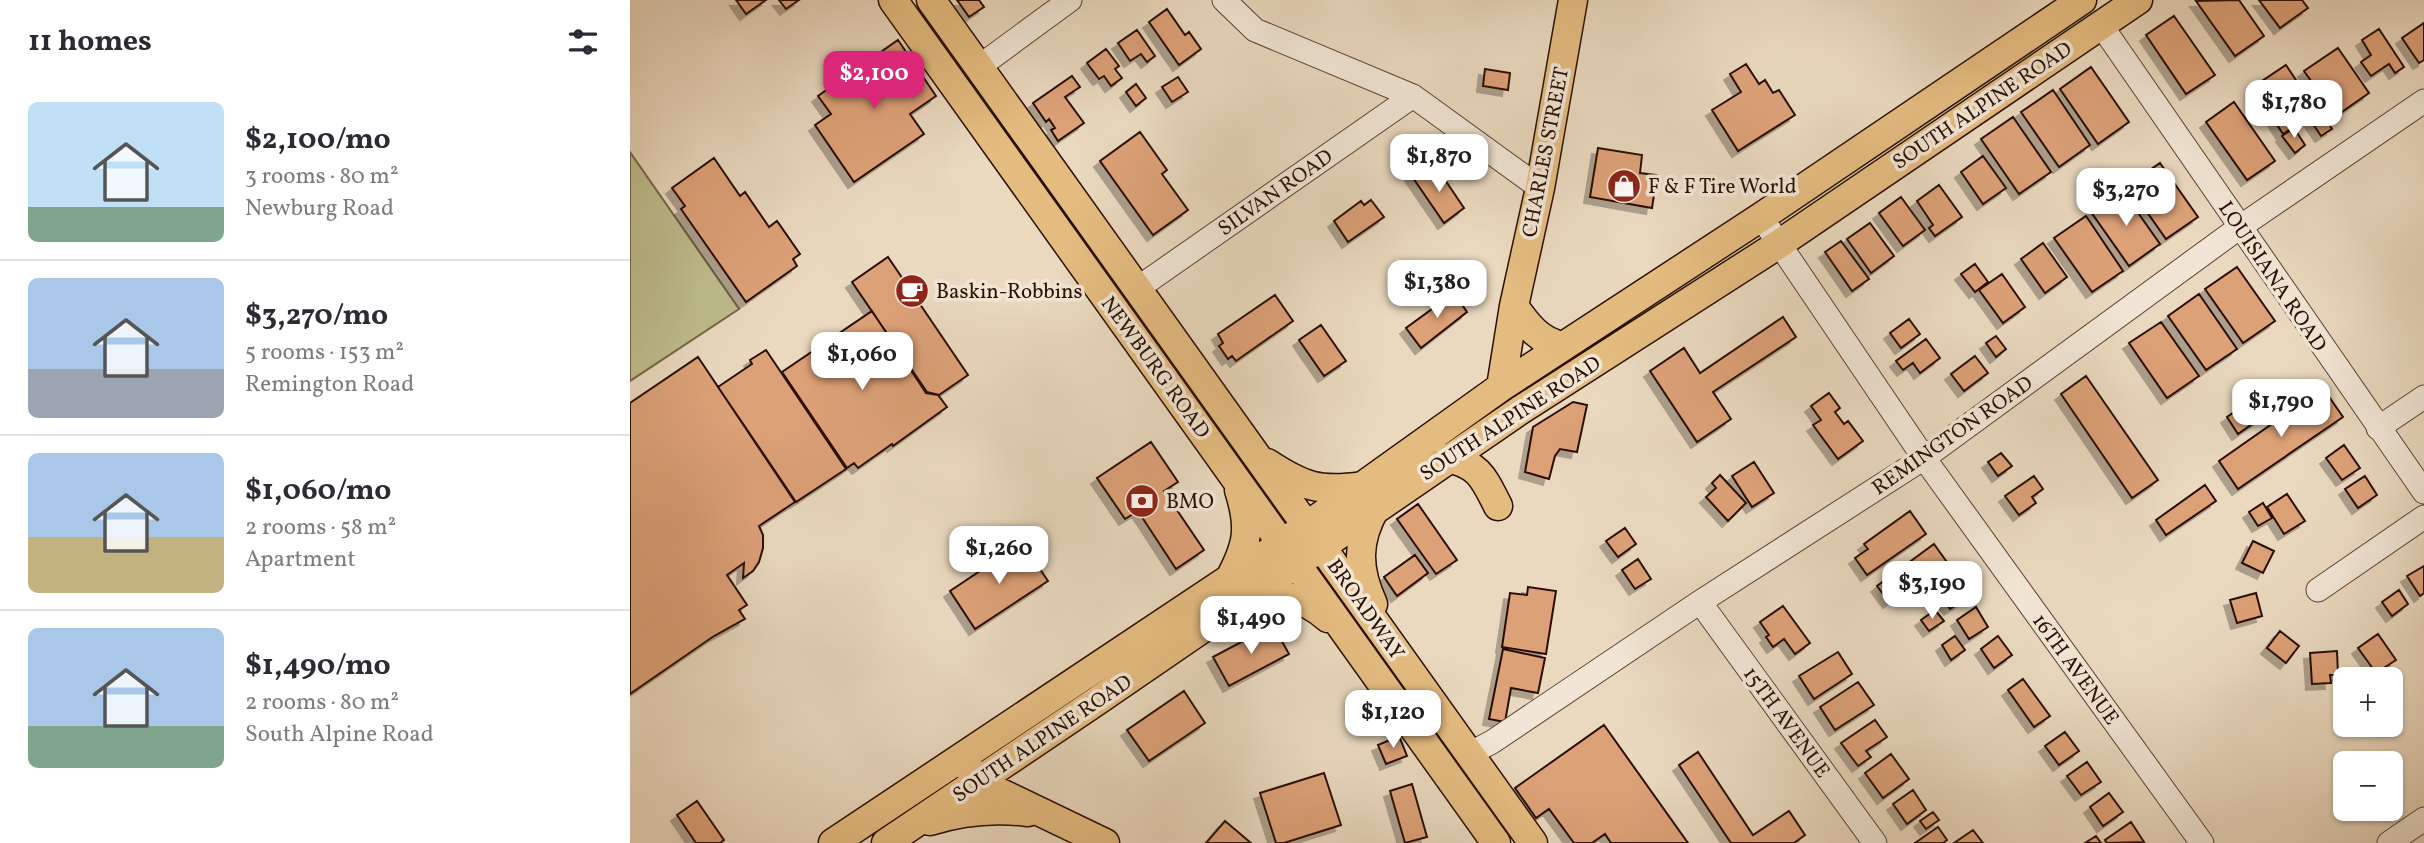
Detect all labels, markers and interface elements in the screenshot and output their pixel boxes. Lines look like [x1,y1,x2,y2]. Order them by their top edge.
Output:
text: 11 homes [28,21,152,63]
icon: filters [564,23,602,61]
street label: SOUTH ALPINE ROAD [1887,35,2078,177]
pin: $2,100 [817,52,931,111]
text: $2,100 [839,58,909,90]
street label: CHARLES STREET [1516,65,1577,240]
pin: $1,780 [2237,80,2351,140]
text: $1,780 [2261,87,2327,119]
text: $2,100/mo [245,119,391,161]
icon: home [84,130,168,214]
pin: $1,870 [1382,134,1496,194]
text: $1,870 [1406,141,1472,173]
street label: SILVAN ROAD [1212,143,1339,244]
text: 3 rooms · 80 m² [245,161,398,193]
shop icon: F & F Tire World [1605,167,1643,205]
pin: $3,270 [2069,168,2183,228]
place label: F & F Tire World [1648,173,1796,202]
text: $3,270 [2092,175,2160,207]
text: Newburg Road [245,193,394,225]
street label: LOUISIANA ROAD [2211,196,2333,358]
pin: $1,380 [1380,260,1494,320]
text: $1,380 [1404,267,1470,299]
cafe icon: Baskin-Robbins [893,272,931,310]
place label: Baskin-Robbins [936,278,1083,307]
street label: NEWBURG ROAD [1093,291,1216,445]
text: $3,270/mo [245,295,388,337]
icon: home [84,306,168,390]
pin: $1,060 [805,332,919,392]
text: 5 rooms · 153 m² [245,337,404,369]
text: $1,060 [827,339,897,371]
street label: SOUTH ALPINE ROAD [1414,350,1607,489]
text: Remington Road [245,369,414,401]
street label: REMINGTON ROAD [1866,370,2039,503]
pin: $1,790 [2224,380,2338,439]
text: $1,790 [2248,386,2314,418]
text: $1,060/mo [245,470,392,512]
icon: home [84,481,168,565]
bank icon: BMO [1123,482,1161,520]
place label: BMO [1166,488,1214,517]
text: 2 rooms · 58 m² [245,512,396,544]
pin: $1,260 [942,526,1056,586]
text: $1,260 [965,533,1033,565]
text: Apartment [245,544,356,576]
street label: BROADWAY [1319,553,1410,666]
pin: $3,190 [1875,562,1989,621]
text: $3,190 [1898,568,1966,600]
pin: $1,490 [1194,596,1308,656]
text: $1,490 [1216,603,1286,635]
street label: 16TH AVENUE [2024,608,2125,732]
text: $1,490/mo [245,645,391,687]
icon: home [84,656,168,740]
street label: 15TH AVENUE [1736,661,1836,784]
map controls [2333,667,2403,821]
button: + [2333,667,2403,737]
street label: SOUTH ALPINE ROAD [947,668,1138,810]
text: 2 rooms · 80 m² [245,687,399,719]
pin: $1,120 [1336,690,1450,750]
text: $1,120 [1361,697,1425,729]
text: South Alpine Road [245,719,434,751]
button: − [2333,751,2403,821]

